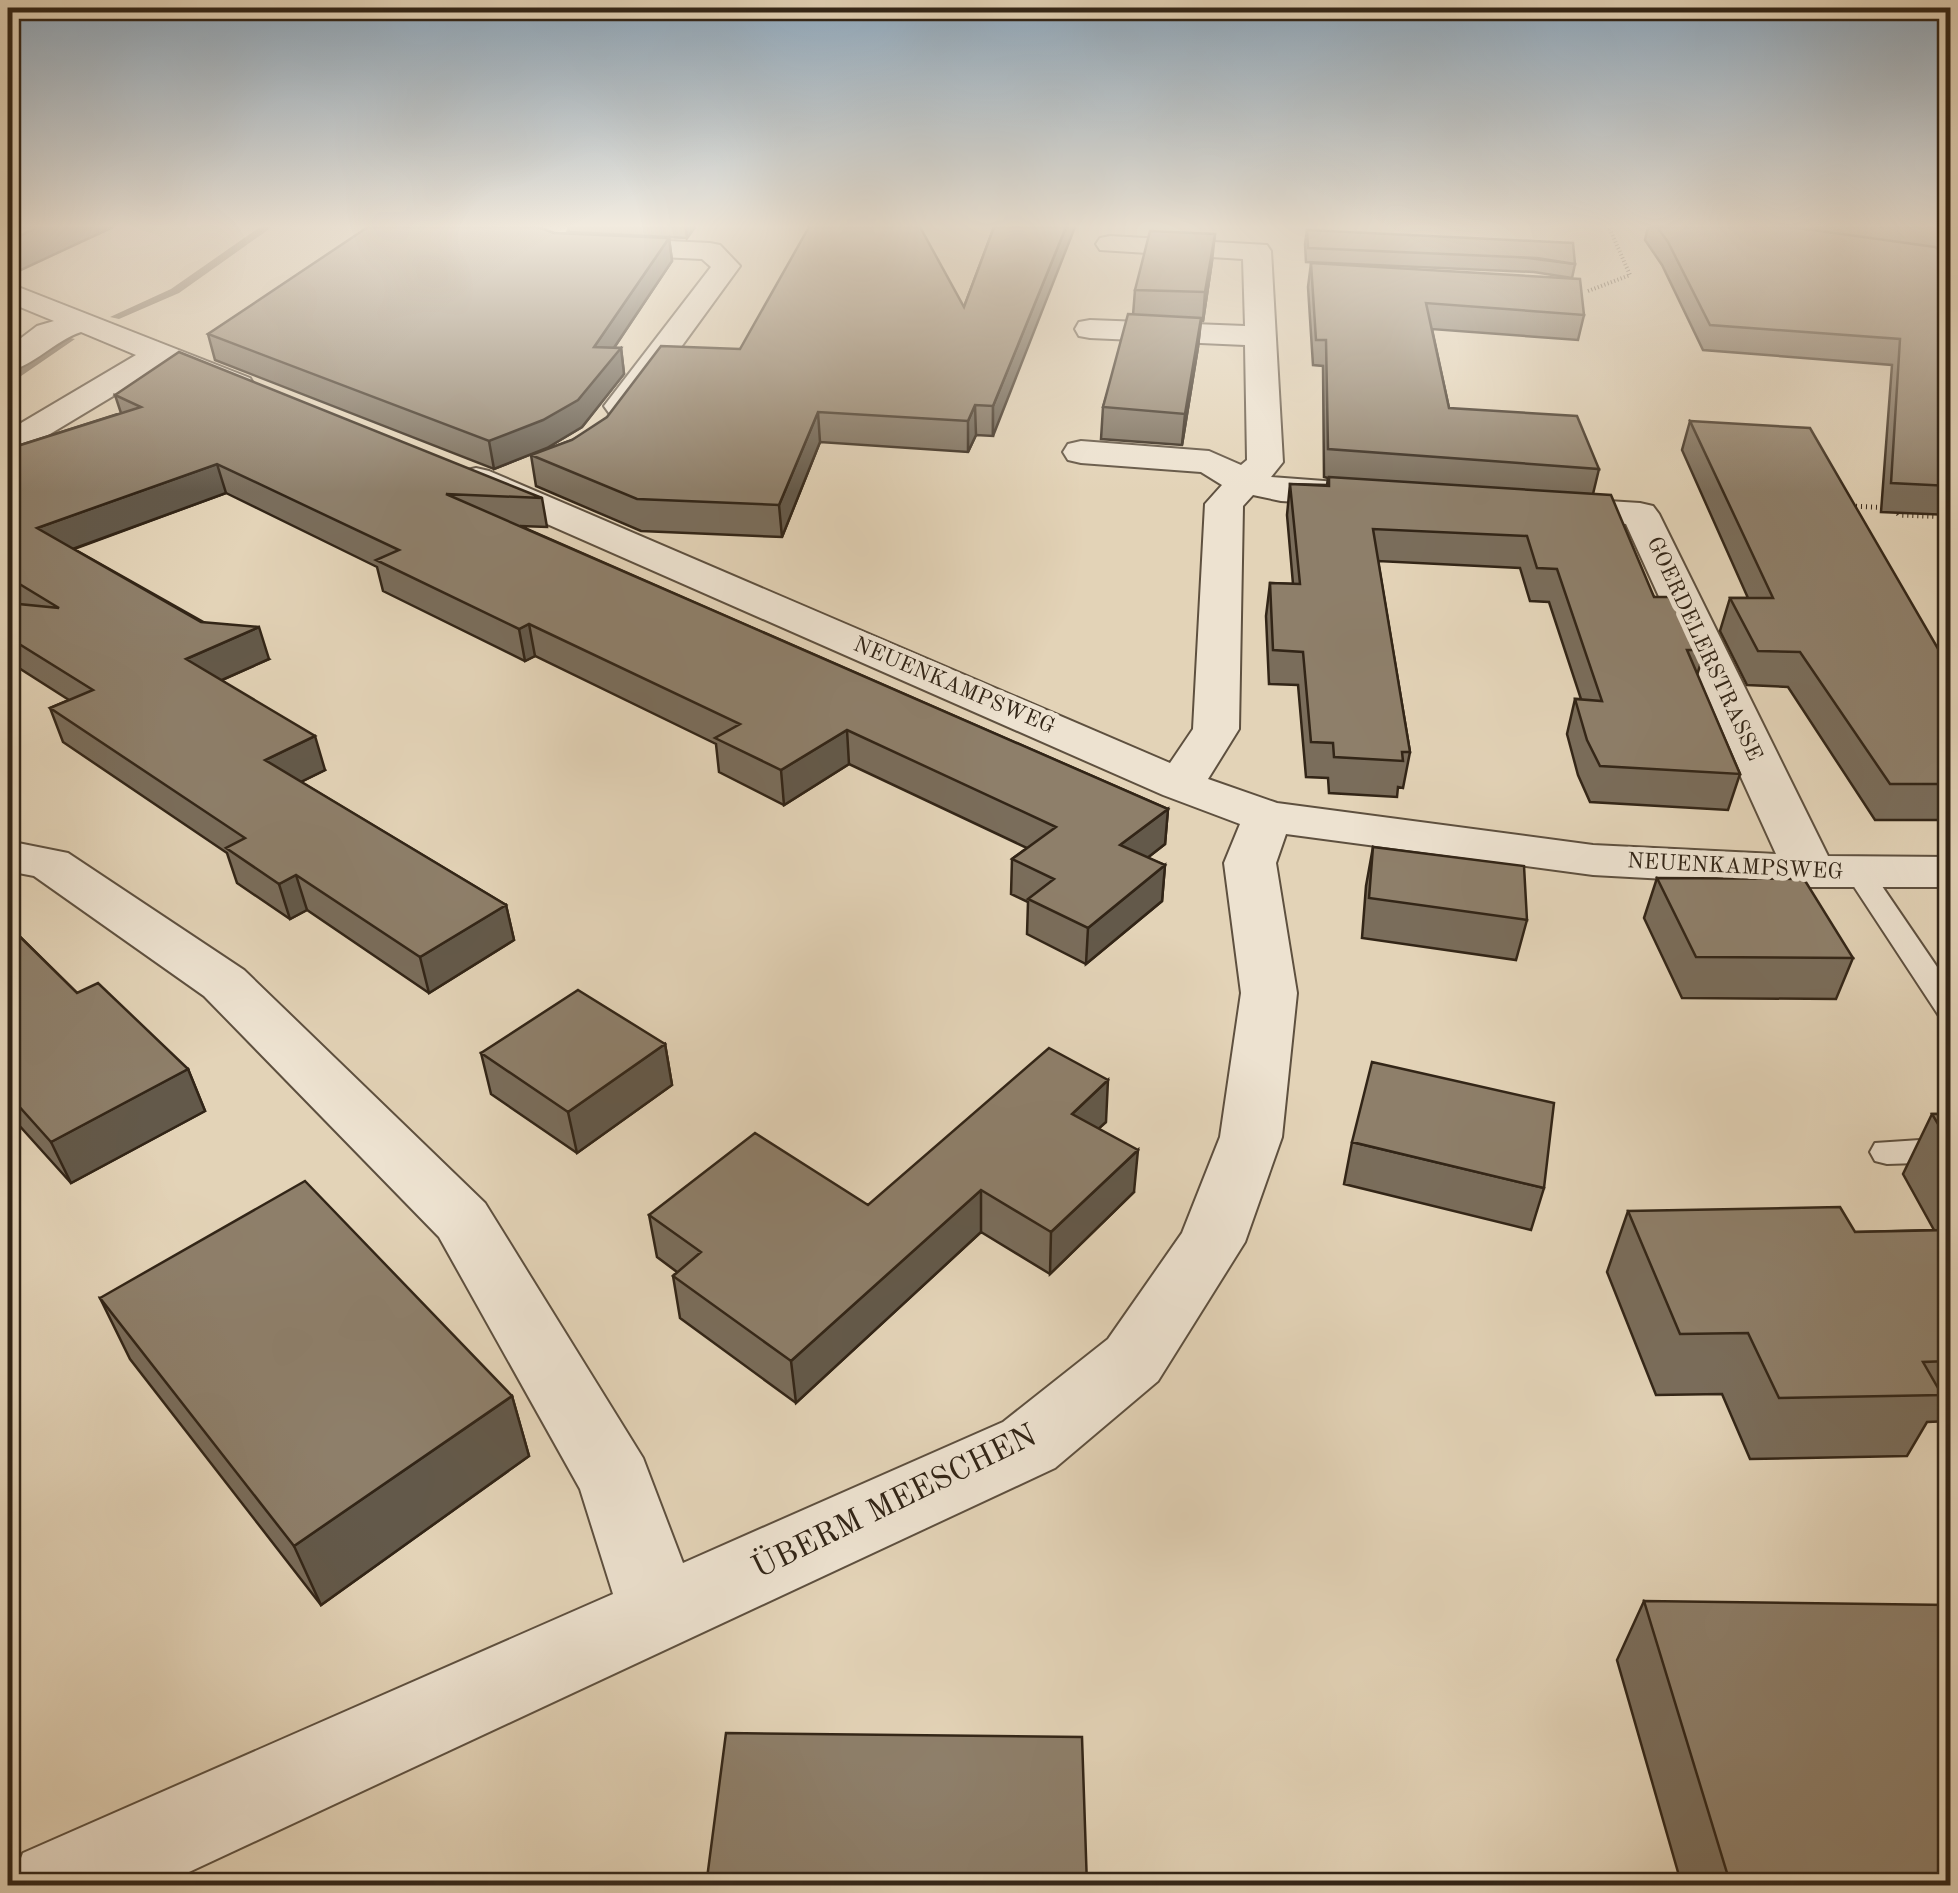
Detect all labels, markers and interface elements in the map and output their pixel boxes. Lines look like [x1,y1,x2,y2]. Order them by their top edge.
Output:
street label: GOERDELERSTRASSE [1642,534,1766,764]
street label: NEUENKAMPSWEG [850,634,1058,738]
street label: NEUENKAMPSWEG [1626,850,1844,884]
street label: ÜBERM MEESCHEN [746,1416,1042,1586]

